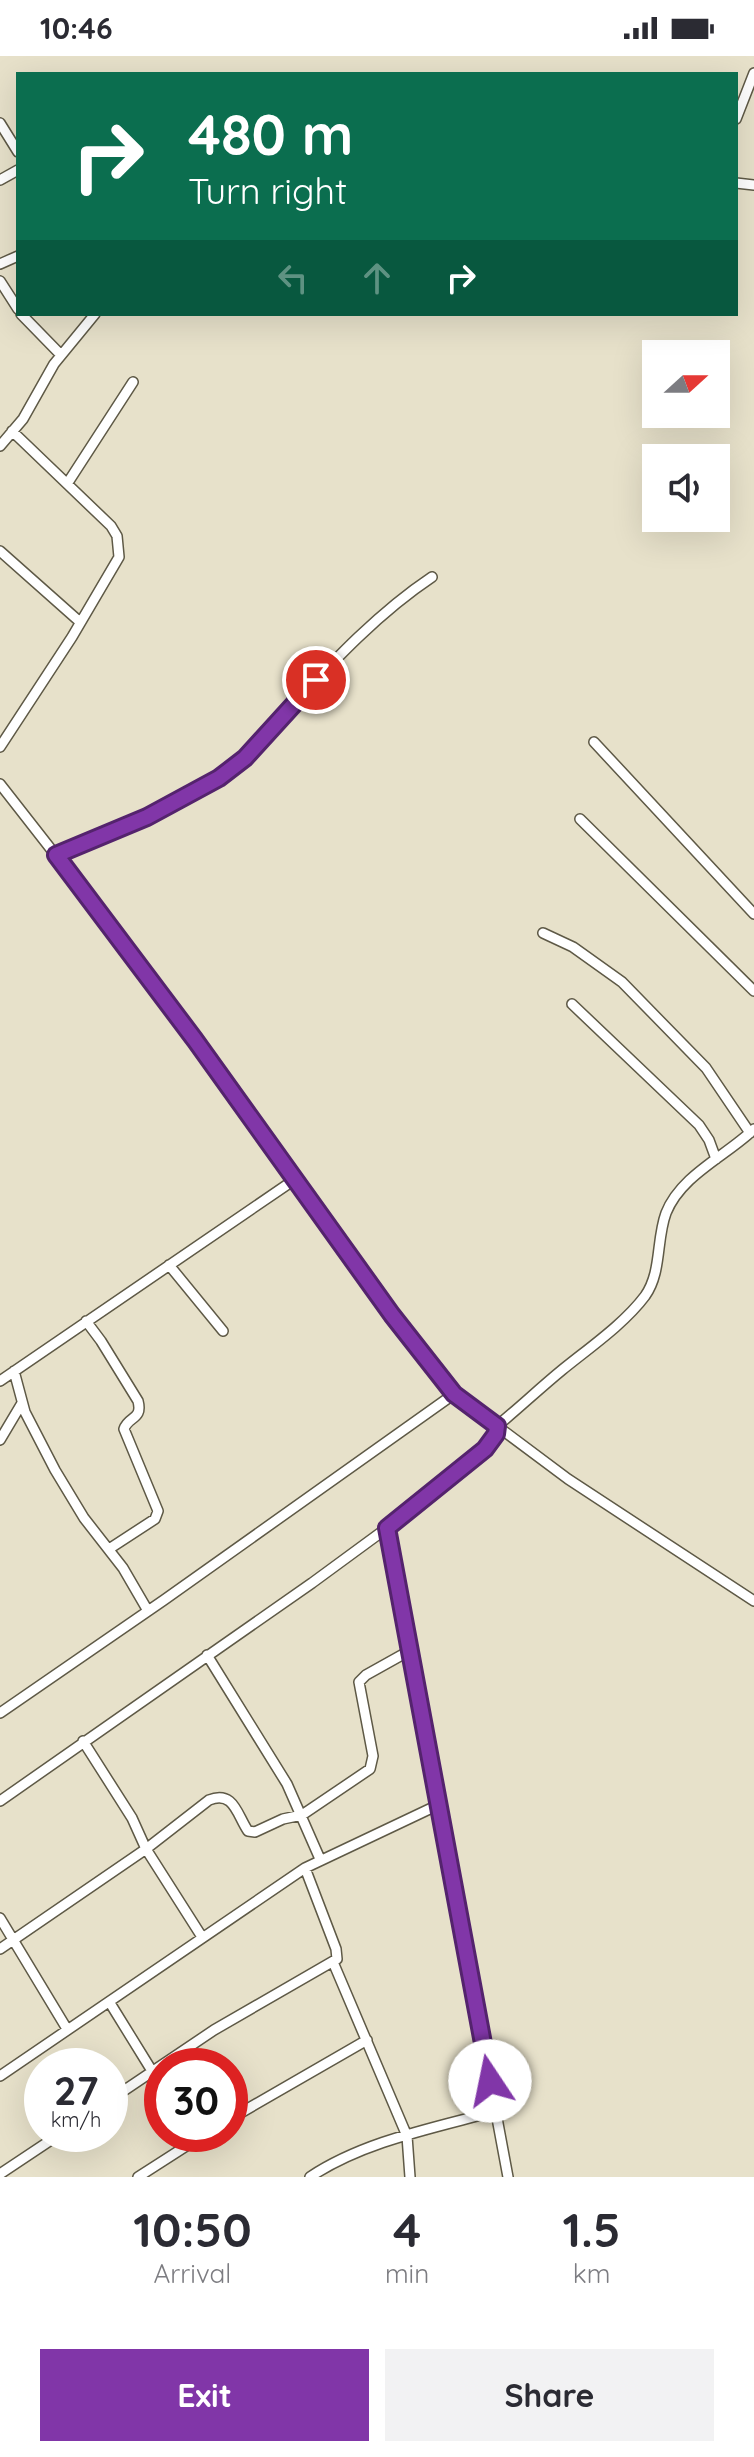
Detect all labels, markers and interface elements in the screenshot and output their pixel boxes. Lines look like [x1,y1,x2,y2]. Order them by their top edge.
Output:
text: 10:46 [40,9,113,47]
text: 480 m [188,99,353,169]
icon: right [56,104,160,208]
text: Turn right [188,168,347,213]
icon: left [271,256,315,300]
icon: ahead [355,256,399,300]
icon: right [439,256,483,300]
north arrow [642,340,730,428]
map controls [642,340,730,532]
button: sound [642,444,730,532]
pin [282,646,350,714]
icon: arrive [294,658,338,702]
position arrow [448,2039,532,2123]
speed limit sign: 30 [144,2048,248,2152]
text: 27 [54,2065,98,2115]
text: km/h [51,2107,101,2132]
text: 10:50 [133,2199,252,2259]
text: 4 [393,2199,421,2259]
text: 1.5 [562,2199,621,2259]
text: Arrival [154,2257,231,2290]
text: min [385,2257,429,2290]
text: km [573,2257,610,2290]
button: Exit [40,2349,369,2441]
button: Share [385,2349,714,2441]

